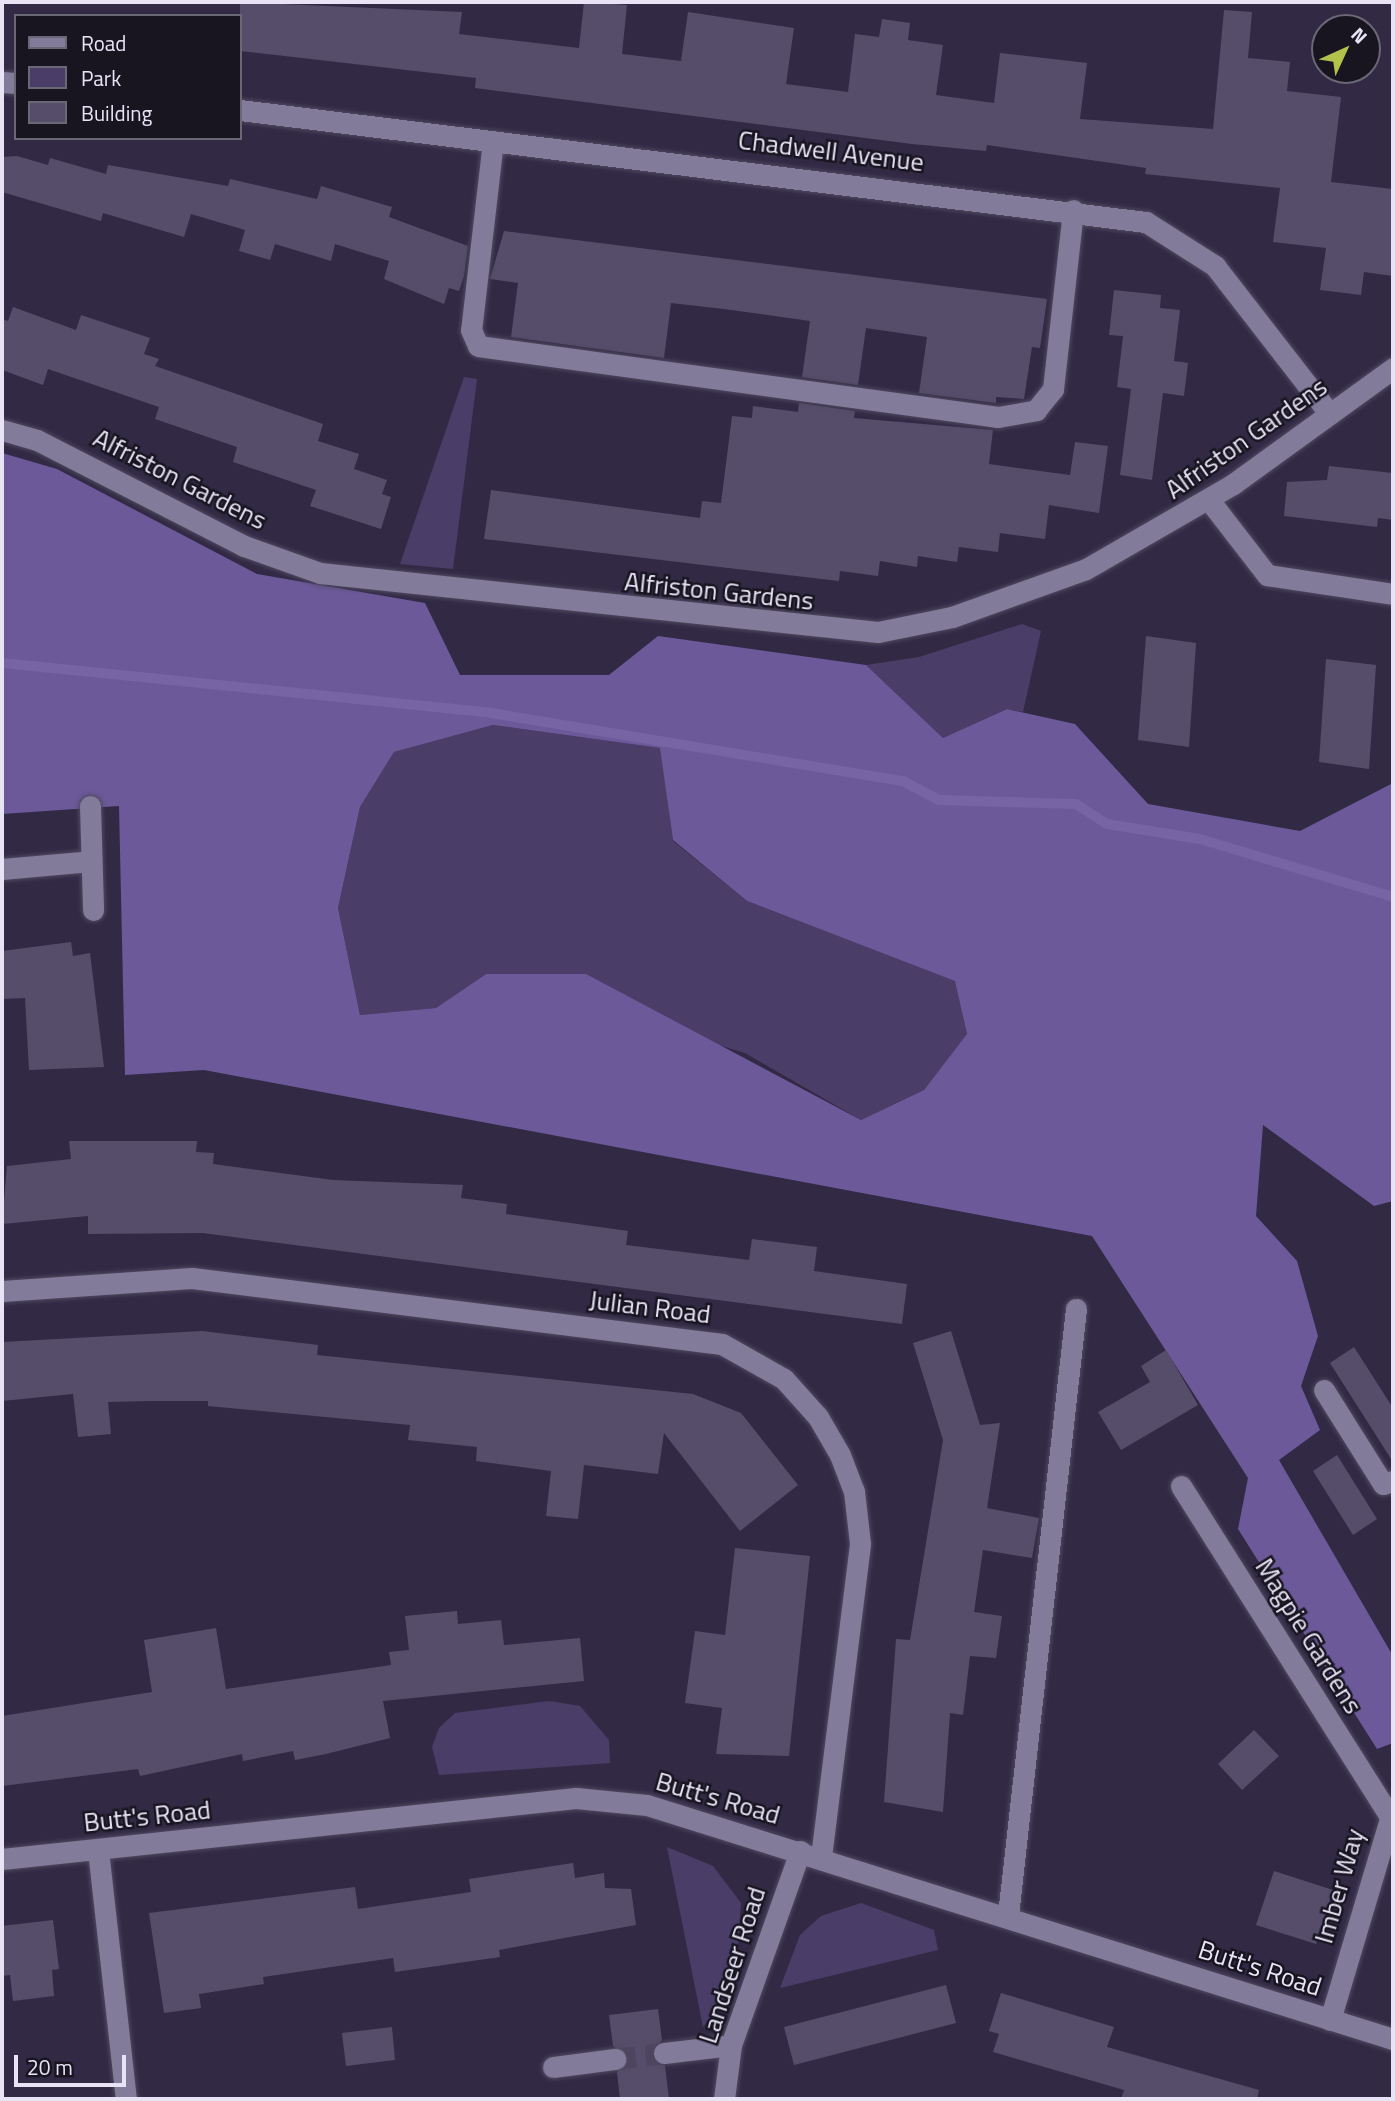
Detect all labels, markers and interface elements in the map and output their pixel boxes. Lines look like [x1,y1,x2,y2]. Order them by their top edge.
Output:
legend [14,14,242,140]
north arrow [1311,14,1381,84]
text: N [1345,20,1375,50]
text: Road [81,27,126,59]
text: Park [81,62,121,94]
text: Building [81,97,152,129]
street label: Chadwell Avenue [736,124,926,178]
street label: Alfriston Gardens [1159,371,1333,505]
street label: Alfriston Gardens [88,422,272,536]
street label: Alfriston Gardens [623,566,815,616]
street label: Julian Road [588,1284,712,1330]
street label: Magpie Gardens [1249,1553,1369,1719]
street label: Butt's Road [652,1765,784,1831]
street label: Butt's Road [82,1794,212,1838]
street label: Imber Way [1308,1825,1370,1947]
street label: Landseer Road [692,1883,772,2047]
street label: Butt's Road [1195,1933,1325,2003]
scale bar [18,2042,130,2086]
text: 20 m [27,2051,73,2083]

